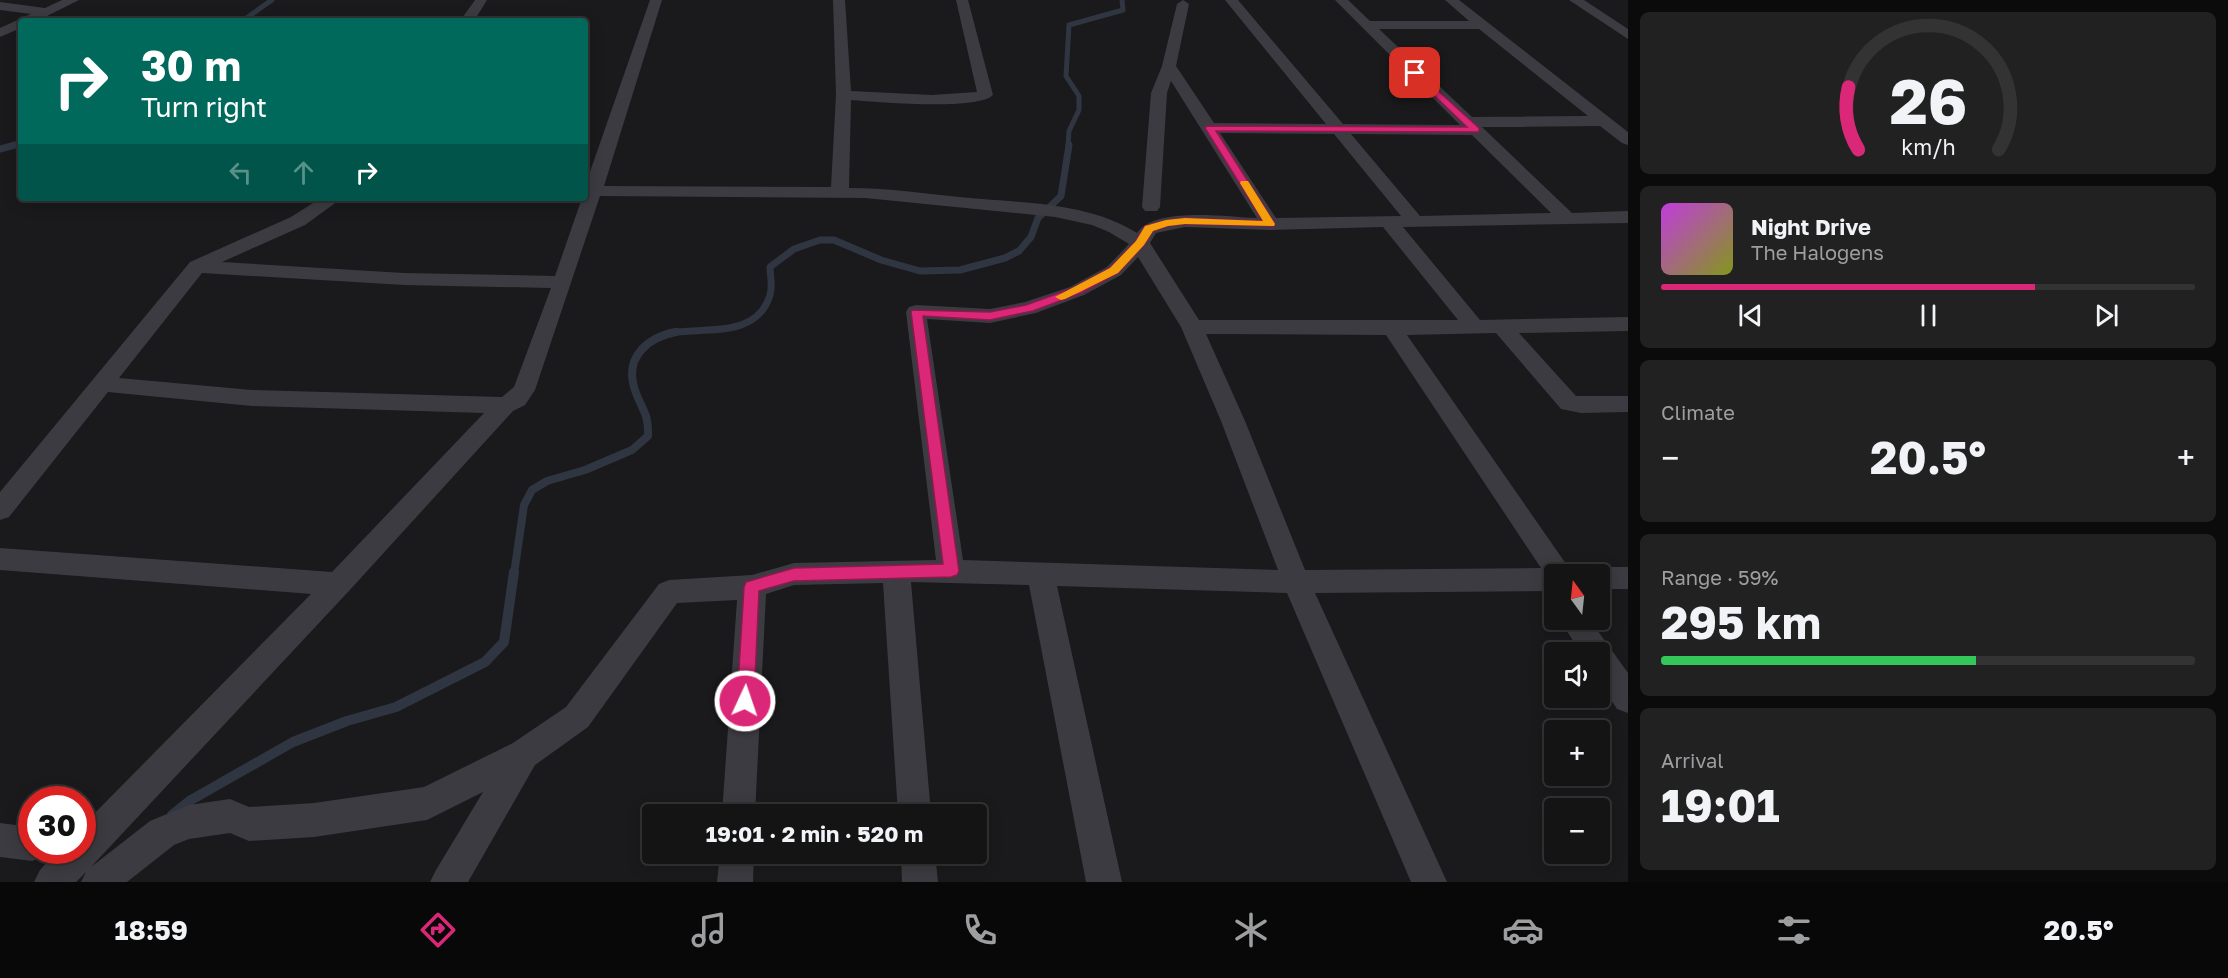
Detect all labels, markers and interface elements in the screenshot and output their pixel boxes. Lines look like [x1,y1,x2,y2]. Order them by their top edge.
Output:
text: 30 m [141,40,241,90]
icon: right [42,42,120,120]
pin [1389,47,1440,98]
icon: arrive [1398,56,1431,89]
text: 26 [1889,63,1967,138]
text: Turn right [141,91,267,123]
text: km/h [1901,134,1955,160]
icon: left [224,156,257,189]
icon: ahead [287,156,320,189]
icon: right [350,156,383,189]
text: Night Drive [1751,213,1871,240]
text: The Halogens [1751,240,1884,264]
icon: previous [1734,299,1767,332]
icon: pause [1912,299,1945,332]
icon: next [2090,299,2123,332]
text: Climate [1661,400,1735,424]
text: 20.5° [1870,430,1986,484]
text: − [1661,438,1679,477]
text: + [2177,438,2195,477]
north arrow [1544,564,1610,630]
map controls [1544,564,1610,864]
text: Range · 59% [1661,565,1778,589]
text: 295 km [1661,595,1821,649]
button: sound [1544,642,1610,708]
position arrow [713,669,777,733]
button: + [1544,720,1610,786]
text: Arrival [1661,748,1724,772]
text: 19:01 [1661,778,1780,832]
speed limit sign: 30 [18,786,96,864]
button: − [1544,798,1610,864]
text: 19:01 · 2 min · 520 m [706,820,923,847]
icon: directions [417,909,459,951]
icon: music [688,909,730,951]
icon: phone [959,909,1001,951]
icon: climate [1230,909,1272,951]
icon: car [1502,909,1544,951]
icon: filters [1773,909,1815,951]
text: 18:59 [115,914,188,946]
text: 20.5° [2044,914,2113,946]

